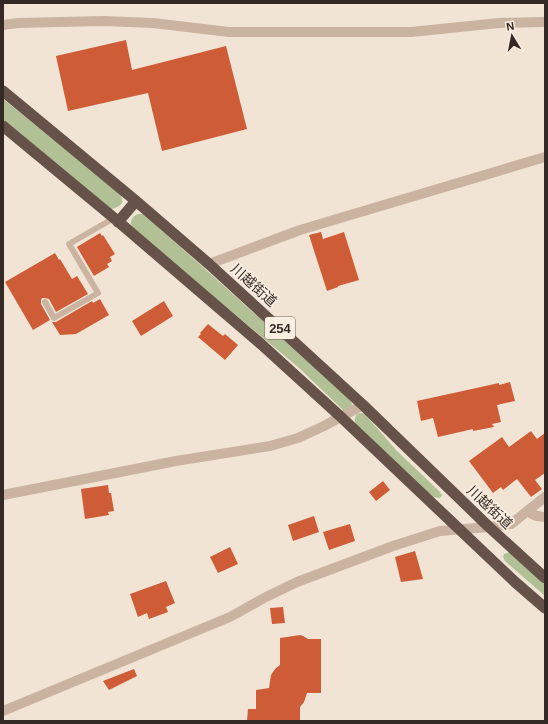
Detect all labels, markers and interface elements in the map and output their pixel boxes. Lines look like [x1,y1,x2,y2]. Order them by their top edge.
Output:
north arrow [492,16,532,56]
text: N [505,20,515,33]
street label: 川越街道 [228,260,280,310]
road number: 254 [265,317,295,339]
street label: 川越街道 [464,482,516,532]

